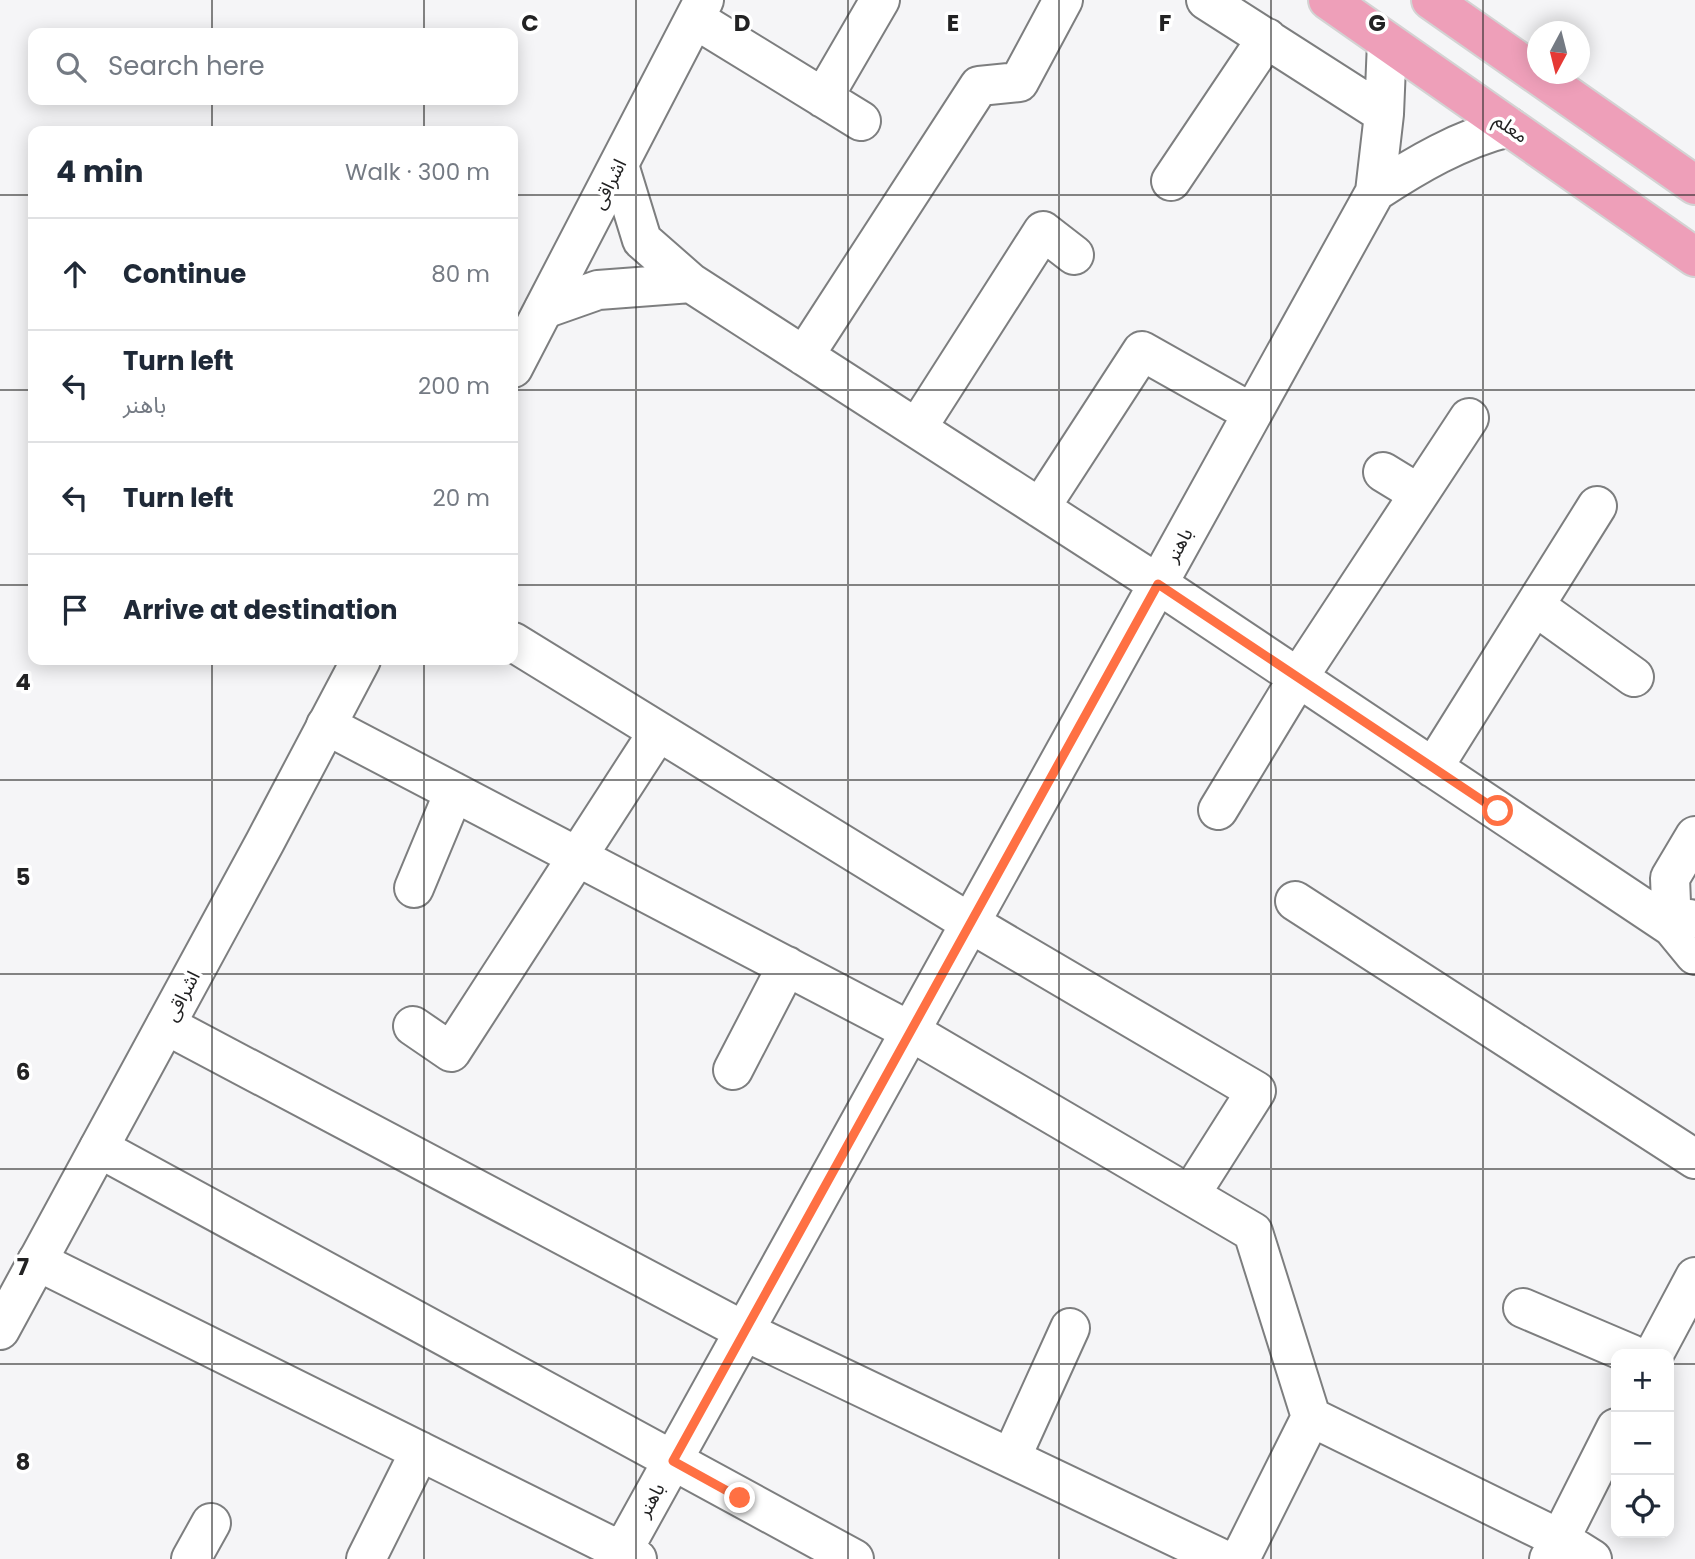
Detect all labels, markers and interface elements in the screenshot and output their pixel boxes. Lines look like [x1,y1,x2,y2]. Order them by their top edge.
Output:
text: C [521,7,539,39]
text: D [734,7,750,39]
text: E [947,7,959,39]
text: F [1159,7,1171,39]
text: G [1368,7,1386,39]
north arrow [1527,21,1590,84]
search box [28,28,518,105]
icon: search [52,48,90,86]
text: Search here [108,48,265,84]
street label: معلم [1488,107,1534,150]
text: 4 min [56,150,144,193]
street label: اشراقی [585,154,633,214]
text: Walk · 300 m [345,156,490,188]
icon: ahead [56,255,94,293]
text: Continue [123,256,246,292]
text: 80 m [431,258,490,290]
text: Turn left [123,343,234,379]
icon: left [56,367,94,405]
text: 200 m [418,370,490,402]
text: باهنر [123,389,166,421]
icon: left [56,479,94,517]
text: Turn left [123,480,234,516]
text: 20 m [432,482,490,514]
street label: باهنر [1158,523,1199,568]
icon: arrive [56,591,94,629]
text: Arrive at destination [123,592,398,628]
text: 4 [15,666,31,698]
route start [1482,795,1513,826]
text: 5 [16,861,30,893]
street label: اشراقی [158,966,206,1026]
text: 6 [16,1056,30,1088]
text: 7 [17,1251,29,1283]
map controls [1611,1349,1674,1538]
button: + [1611,1349,1674,1412]
button: − [1611,1412,1674,1475]
text: 8 [16,1446,30,1478]
button: locate [1611,1475,1674,1538]
street label: باهنر [630,1478,671,1523]
route end [724,1482,755,1513]

